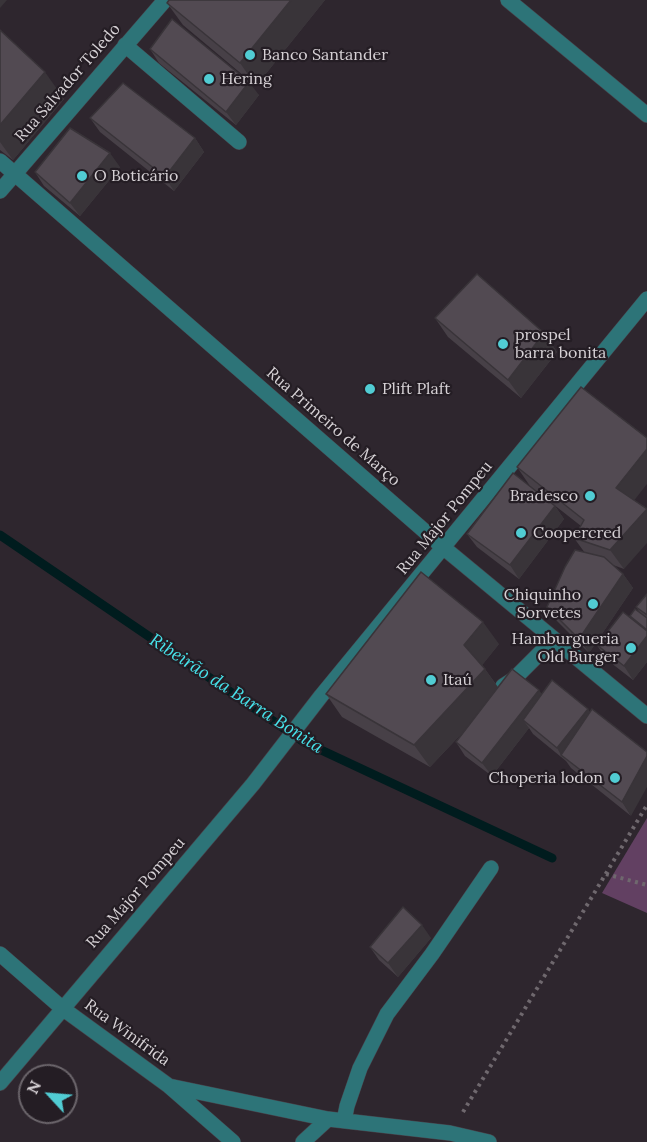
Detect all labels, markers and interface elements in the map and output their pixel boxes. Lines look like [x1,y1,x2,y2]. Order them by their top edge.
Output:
street label: Rua Salvador Toledo [11,20,125,146]
place label: Banco Santander [262,45,388,65]
marker: Banco Santander [243,48,257,62]
place label: Hering [221,69,272,89]
marker: Hering [202,72,216,86]
place label: O Boticário [94,166,178,186]
marker: O Boticário [75,169,89,183]
place label: prospel barra bonita [515,325,606,363]
marker: prospel barra bonita [496,337,510,351]
street label: Rua Primeiro de Março [262,364,404,490]
place label: Plift Plaft [382,379,450,399]
marker: Plift Plaft [363,382,377,396]
street label: Rua Major Pompeu [393,457,497,579]
place label: Bradesco [510,486,578,506]
marker: Bradesco [583,489,597,503]
place label: Coopercred [533,523,621,543]
marker: Coopercred [514,526,528,540]
place label: Chiquinho Sorvetes [504,585,581,623]
marker: Chiquinho Sorvetes [586,597,600,611]
place label: Hamburgueria Old Burger [512,629,619,667]
water label: Ribeirão da Barra Bonita [145,630,327,758]
marker: Hamburgueria Old Burger [624,641,638,655]
place label: Itaú [443,670,472,690]
marker: Itaú [424,673,438,687]
place label: Choperia lodon [488,768,603,788]
marker: Choperia lodon [608,771,622,785]
street label: Rua Major Pompeu [83,834,189,952]
street label: Rua Winifrida [80,996,174,1070]
north arrow [18,1064,78,1124]
text: N [22,1077,45,1097]

